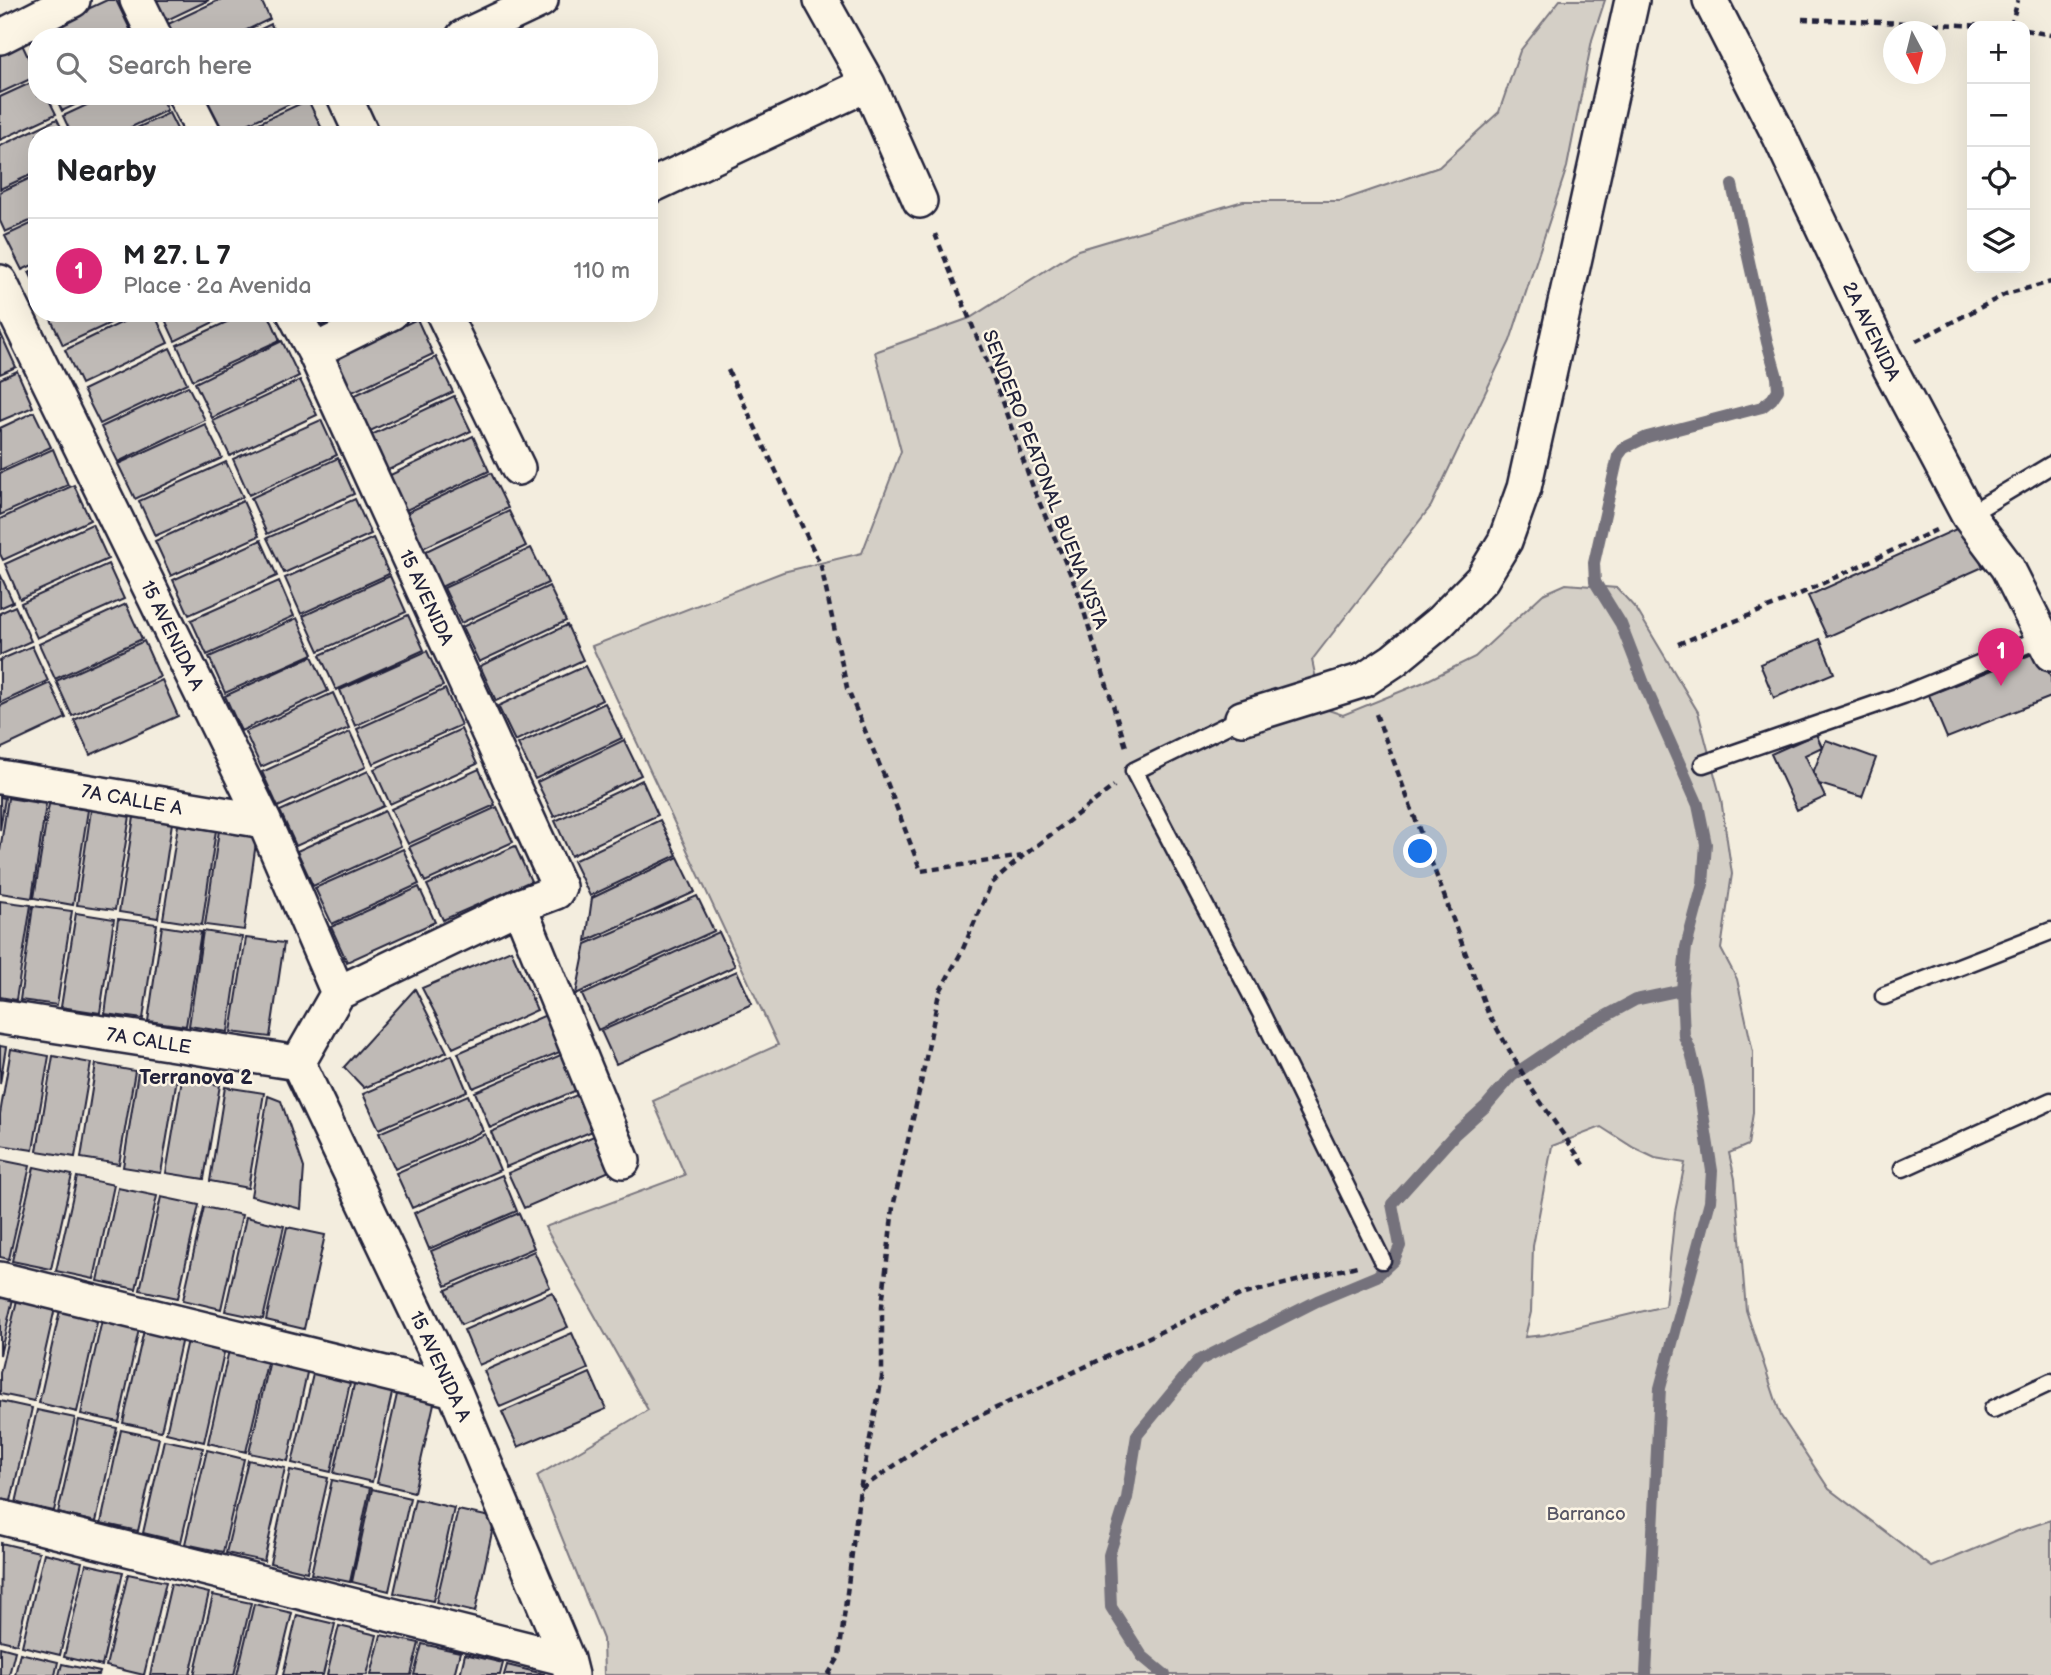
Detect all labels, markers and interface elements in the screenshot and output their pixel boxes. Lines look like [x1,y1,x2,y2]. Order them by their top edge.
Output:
north arrow [1883,21,1946,84]
map controls [1967,21,2030,273]
button: + [1967,21,2030,84]
search box [28,28,658,105]
icon: search [52,48,90,86]
text: Search here [108,51,252,82]
button: − [1967,84,2030,147]
button: locate [1967,147,2030,210]
text: Nearby [56,154,156,190]
button: layers [1967,210,2030,273]
text: M 27. L 7 [123,241,231,272]
text: 1 [74,257,84,285]
text: 110 m [573,257,630,285]
text: Place · 2a Avenida [123,272,312,300]
street label: 2A AVENIDA [1837,278,1905,385]
street label: SENDERO PEATONAL BUENA VISTA [977,327,1113,633]
street label: 15 AVENIDA [394,546,458,649]
street label: 15 AVENIDA A [135,577,208,695]
pin: 1 [1978,628,2024,686]
street label: 7A CALLE A [79,780,184,821]
your location [1403,834,1437,868]
street label: 7A CALLE [105,1023,193,1060]
district label: Terranova 2 [139,1065,253,1090]
street label: 15 AVENIDA A [404,1308,475,1426]
park label: Barranco [1546,1503,1626,1526]

